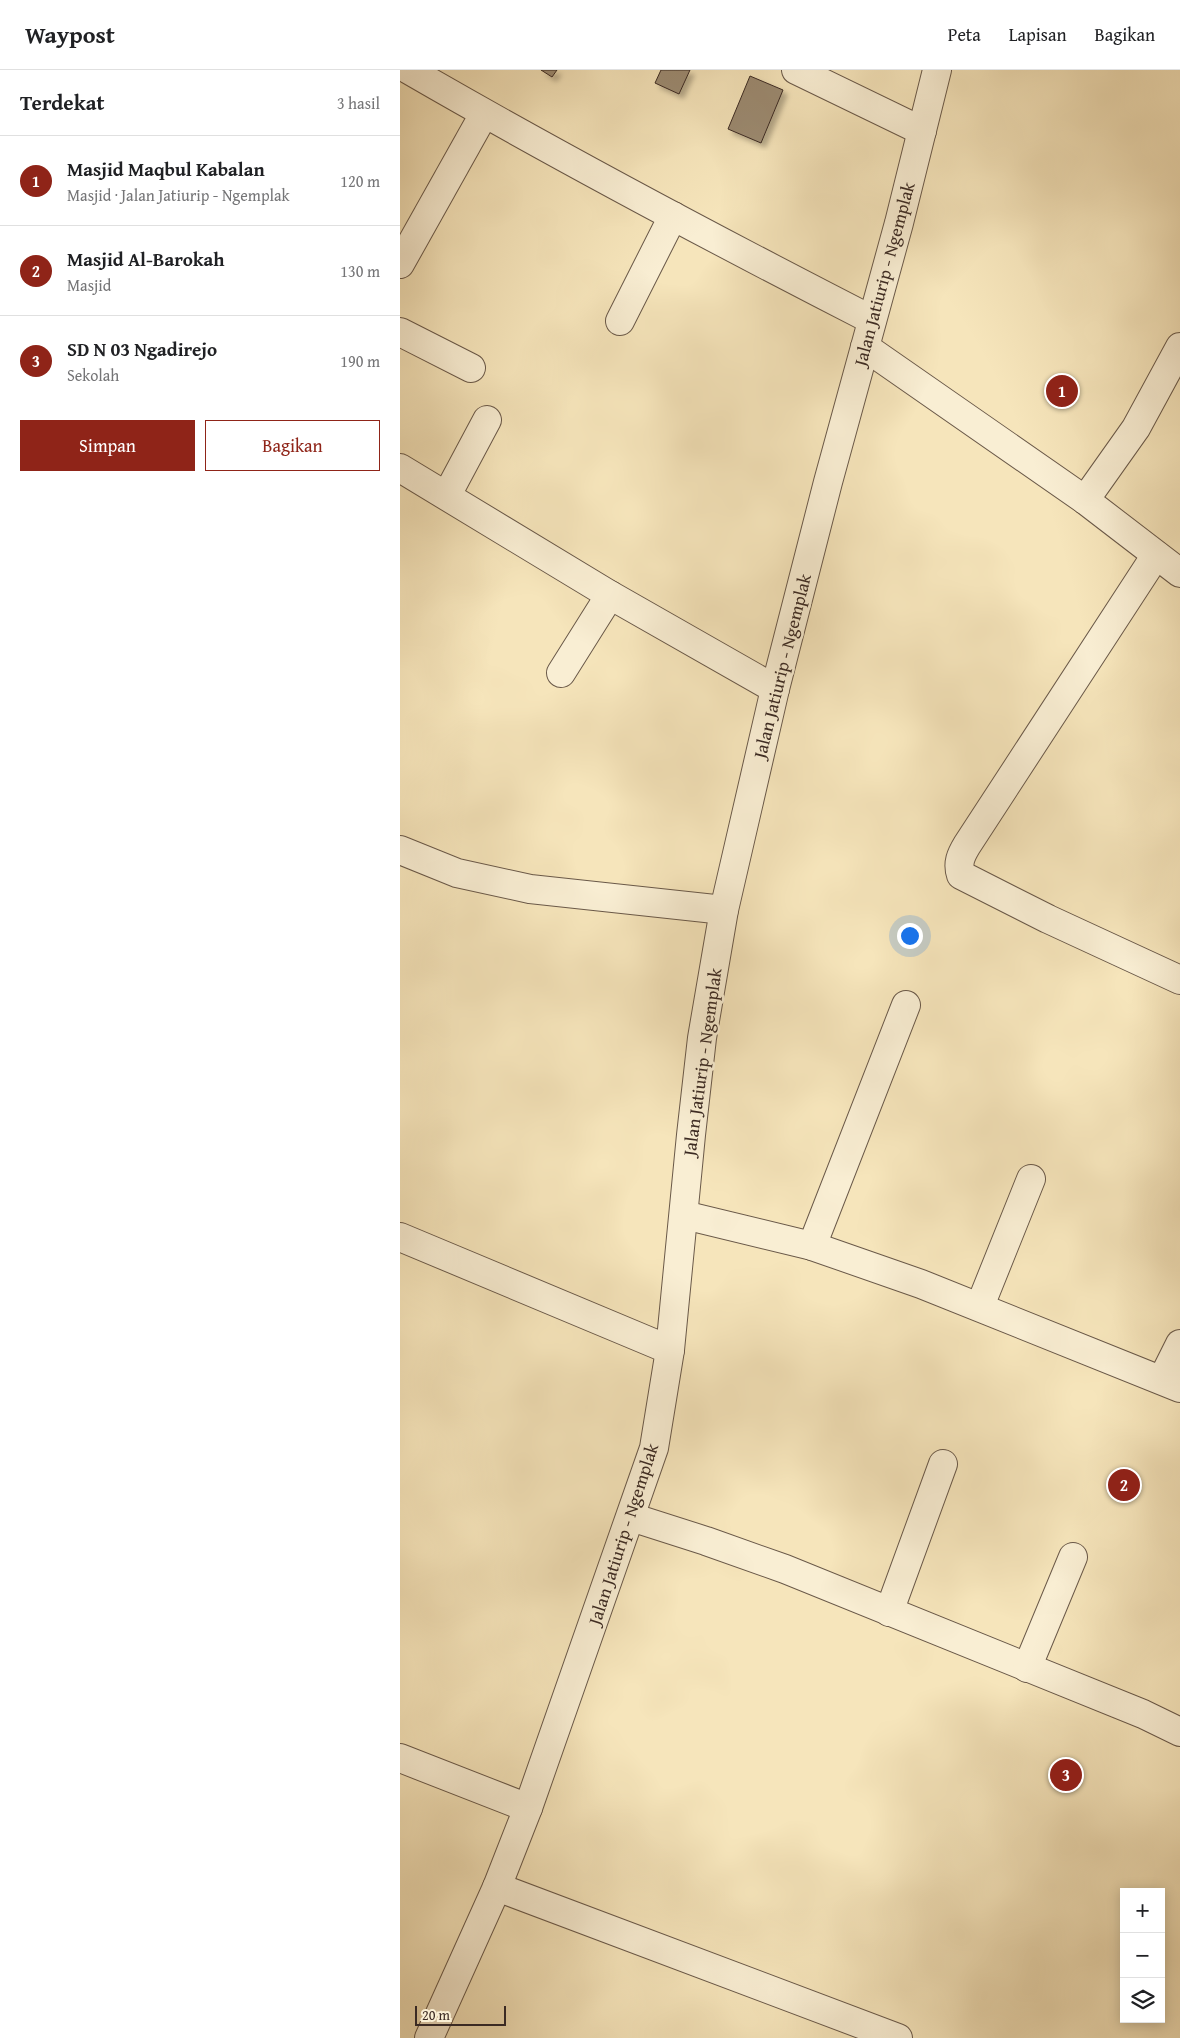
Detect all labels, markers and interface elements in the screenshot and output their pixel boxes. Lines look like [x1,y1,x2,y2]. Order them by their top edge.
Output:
text: Waypost [25,17,115,52]
text: Peta [948,21,981,48]
text: Lapisan [1009,21,1067,48]
text: Bagikan [1095,21,1155,48]
text: Terdekat [20,87,104,118]
text: 3 hasil [337,91,380,115]
text: Masjid Maqbul Kabalan [67,155,265,183]
text: 1 [32,169,40,193]
text: 120 m [340,169,380,193]
street label: Jalan Jatiurip - Ngemplak [846,178,922,371]
text: Masjid · Jalan Jatiurip - Ngemplak [67,183,290,207]
text: Masjid Al-Barokah [67,245,225,273]
text: 2 [32,259,40,283]
text: 130 m [340,259,380,283]
text: Masjid [67,273,111,297]
text: SD N 03 Ngadirejo [67,335,217,363]
text: 3 [32,349,40,373]
text: 190 m [340,349,380,373]
text: Sekolah [67,363,119,387]
pin: 1 [1046,372,1078,410]
button: Simpan [20,420,195,471]
button: Bagikan [205,420,380,471]
street label: Jalan Jatiurip - Ngemplak [745,570,818,763]
your location [897,923,923,949]
street label: Jalan Jatiurip - Ngemplak [675,965,729,1160]
street label: Jalan Jatiurip - Ngemplak [580,1439,665,1630]
pin: 2 [1108,1466,1140,1504]
pin: 3 [1050,1756,1082,1794]
map controls [1120,1888,1165,2023]
button: + [1120,1888,1165,1933]
button: − [1120,1933,1165,1978]
button: layers [1120,1978,1165,2023]
scale bar [415,2003,506,2026]
text: 20 m [422,2005,450,2025]

